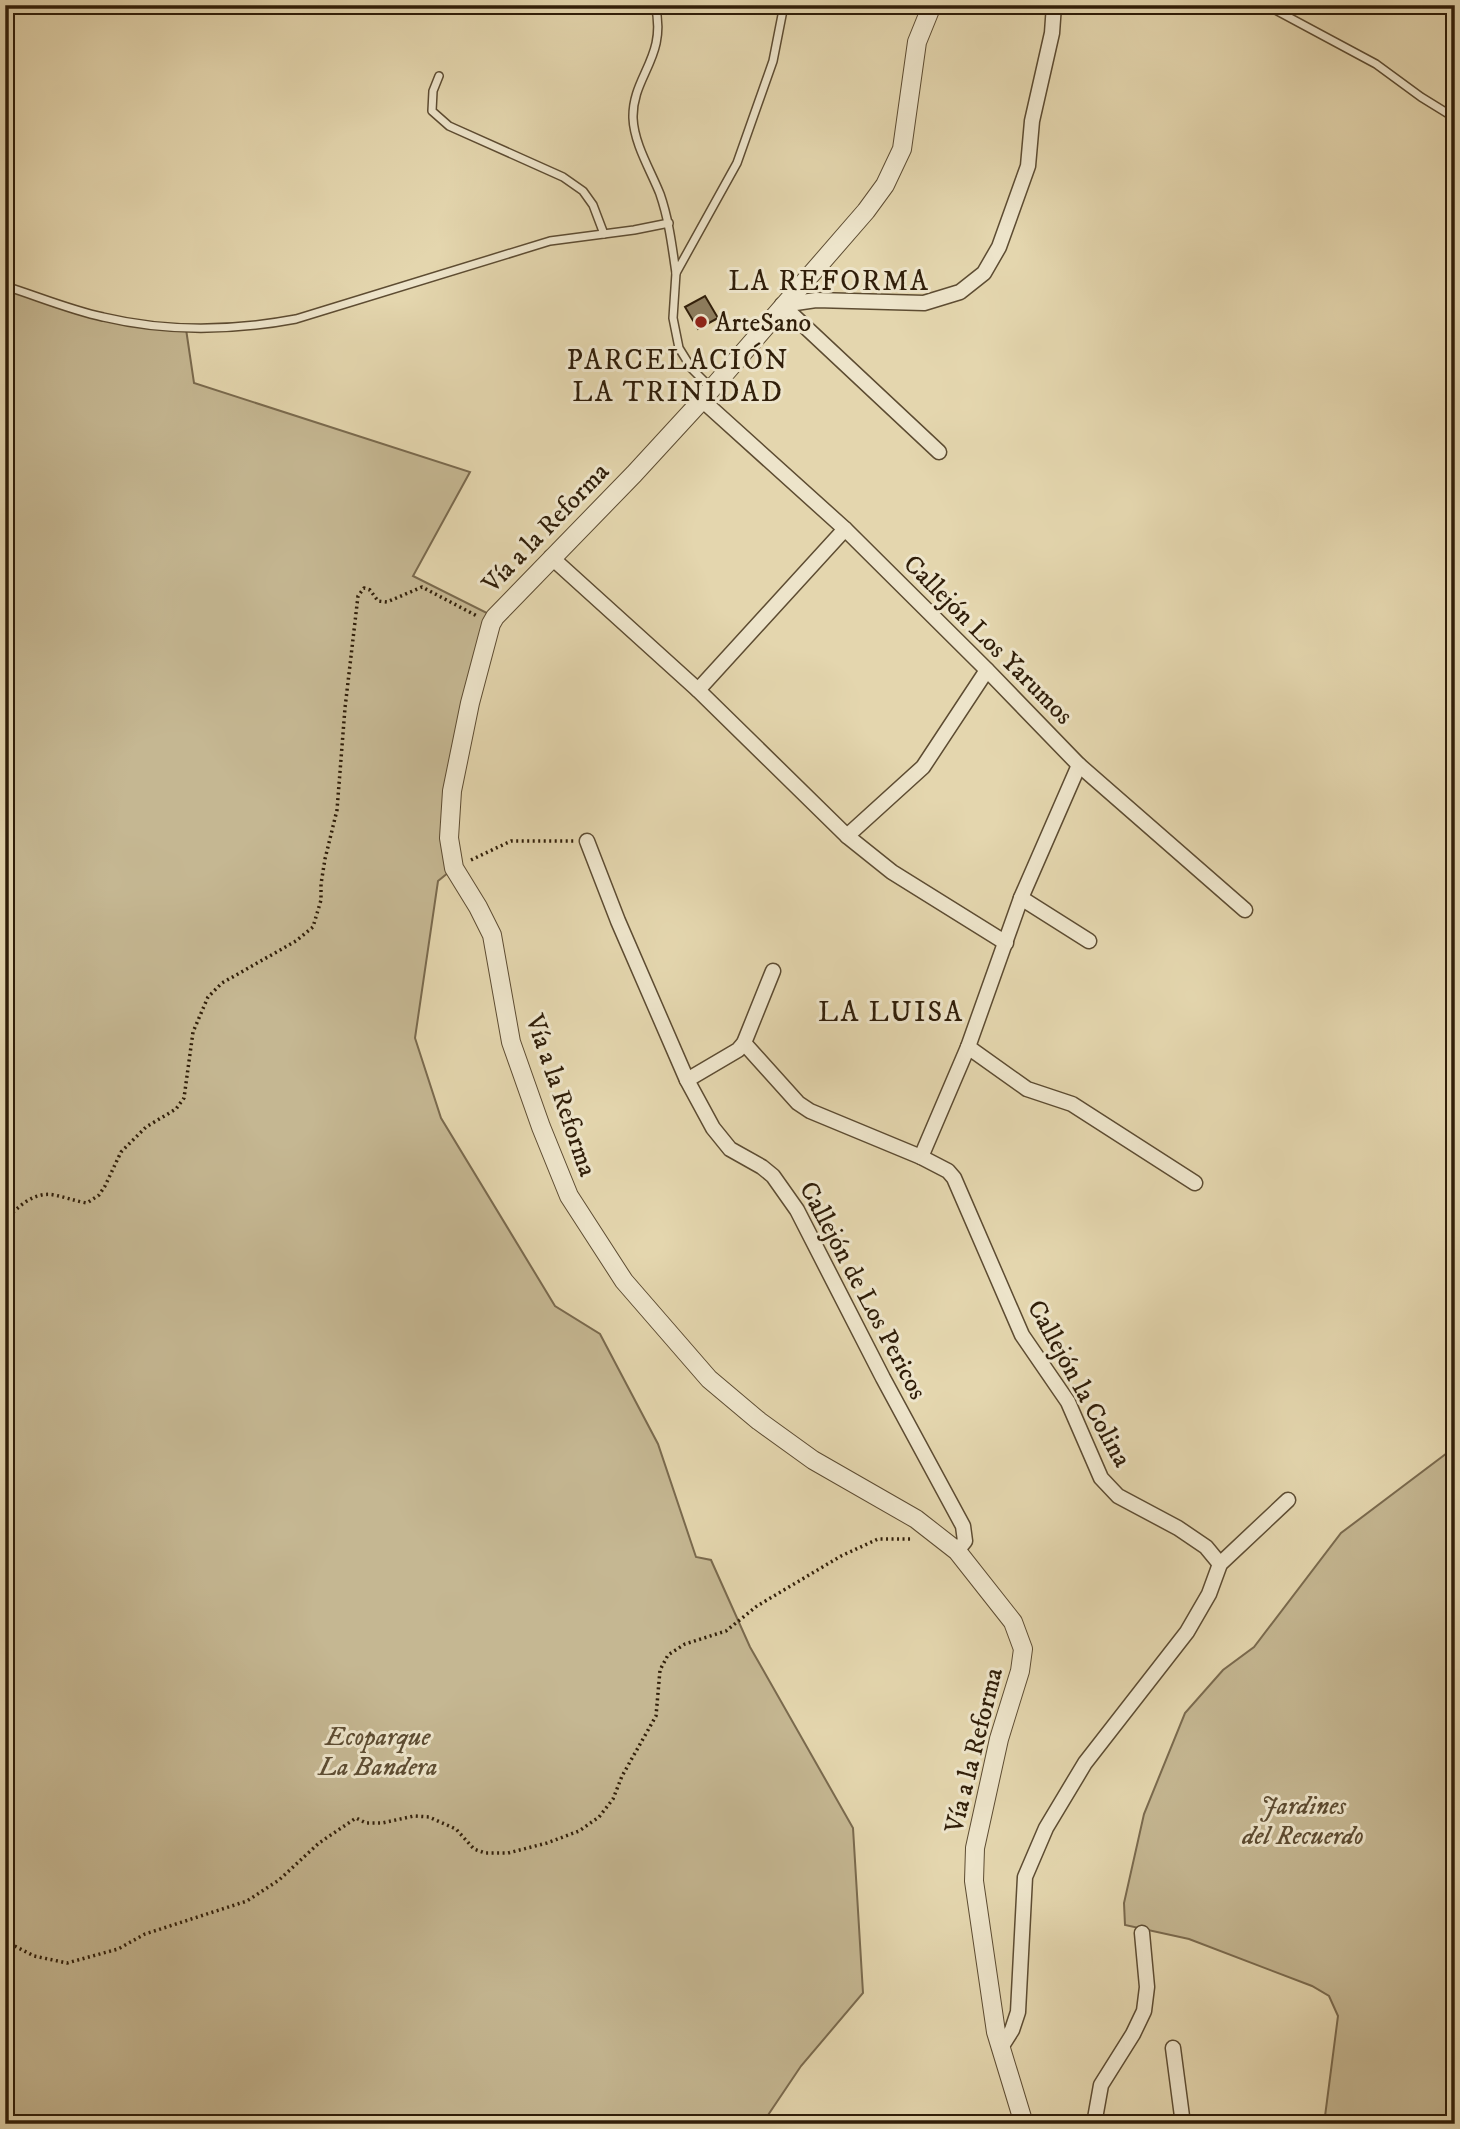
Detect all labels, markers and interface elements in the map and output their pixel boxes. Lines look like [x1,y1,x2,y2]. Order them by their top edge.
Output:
district label: LA REFORMA [728,264,930,299]
place label: ArteSano [715,307,811,340]
marker: ArteSano [693,314,709,330]
district label: PARCELACIÓN LA TRINIDAD [567,342,789,410]
street label: Vía a la Reforma [475,456,617,601]
street label: Callejón Los Yarumos [896,548,1080,732]
district label: LA LUISA [818,995,964,1030]
street label: Vía a la Reforma [517,1009,604,1181]
street label: Callejón de Los Pericos [791,1176,934,1405]
street label: Callejón la Colina [1019,1294,1138,1473]
street label: Vía a la Reforma [938,1664,1011,1837]
park label: Ecoparque La Bandera [317,1721,437,1784]
park label: Jardines del Recuerdo [1241,1790,1364,1853]

